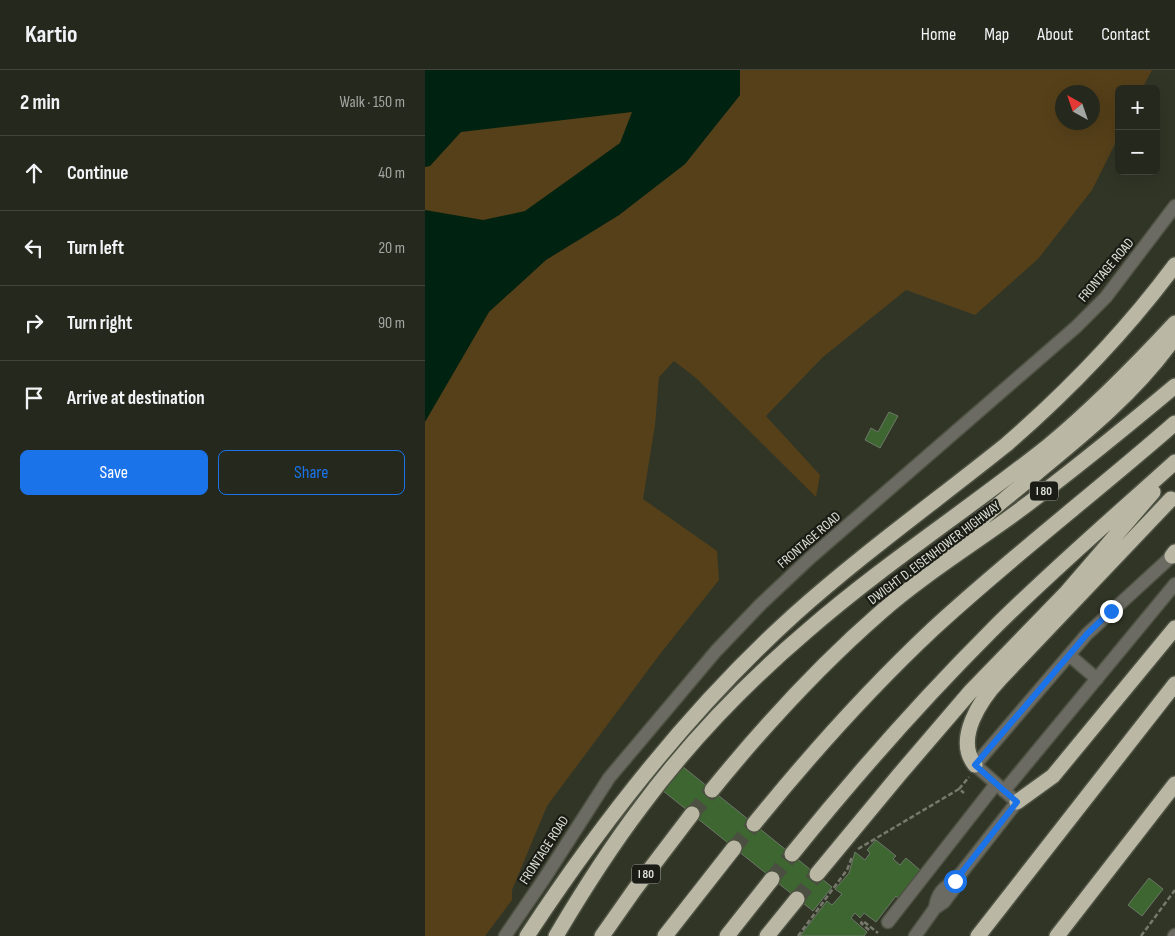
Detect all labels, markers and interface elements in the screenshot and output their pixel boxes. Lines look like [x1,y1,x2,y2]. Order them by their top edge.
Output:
text: Kartio [25,20,77,49]
text: Home [921,24,956,45]
text: Map [984,24,1009,45]
text: About [1037,24,1073,45]
text: Contact [1101,24,1150,45]
north arrow [1055,85,1100,130]
map controls [1115,85,1160,175]
button: + [1115,85,1160,130]
text: 2 min [20,90,60,115]
text: Walk · 150 m [340,93,405,112]
button: − [1115,130,1160,175]
icon: ahead [20,159,48,187]
text: Continue [67,162,128,185]
text: 40 m [378,164,405,183]
icon: left [20,234,48,262]
street label: FRONTAGE ROAD [1074,235,1138,305]
text: Turn left [67,237,124,260]
text: 20 m [378,239,405,258]
icon: right [20,309,48,337]
text: Turn right [67,312,132,335]
text: 90 m [378,314,405,333]
icon: arrive [20,384,48,412]
text: Arrive at destination [67,387,205,410]
button: Save [20,450,208,495]
button: Share [218,450,405,495]
road number: I 80 [1030,482,1058,501]
street label: DWIGHT D. EISENHOWER HIGHWAY [864,498,1004,608]
street label: FRONTAGE ROAD [774,508,844,572]
route end [1100,600,1123,623]
street label: FRONTAGE ROAD [516,813,572,887]
road number: I 80 [632,864,660,884]
route start [944,870,967,893]

